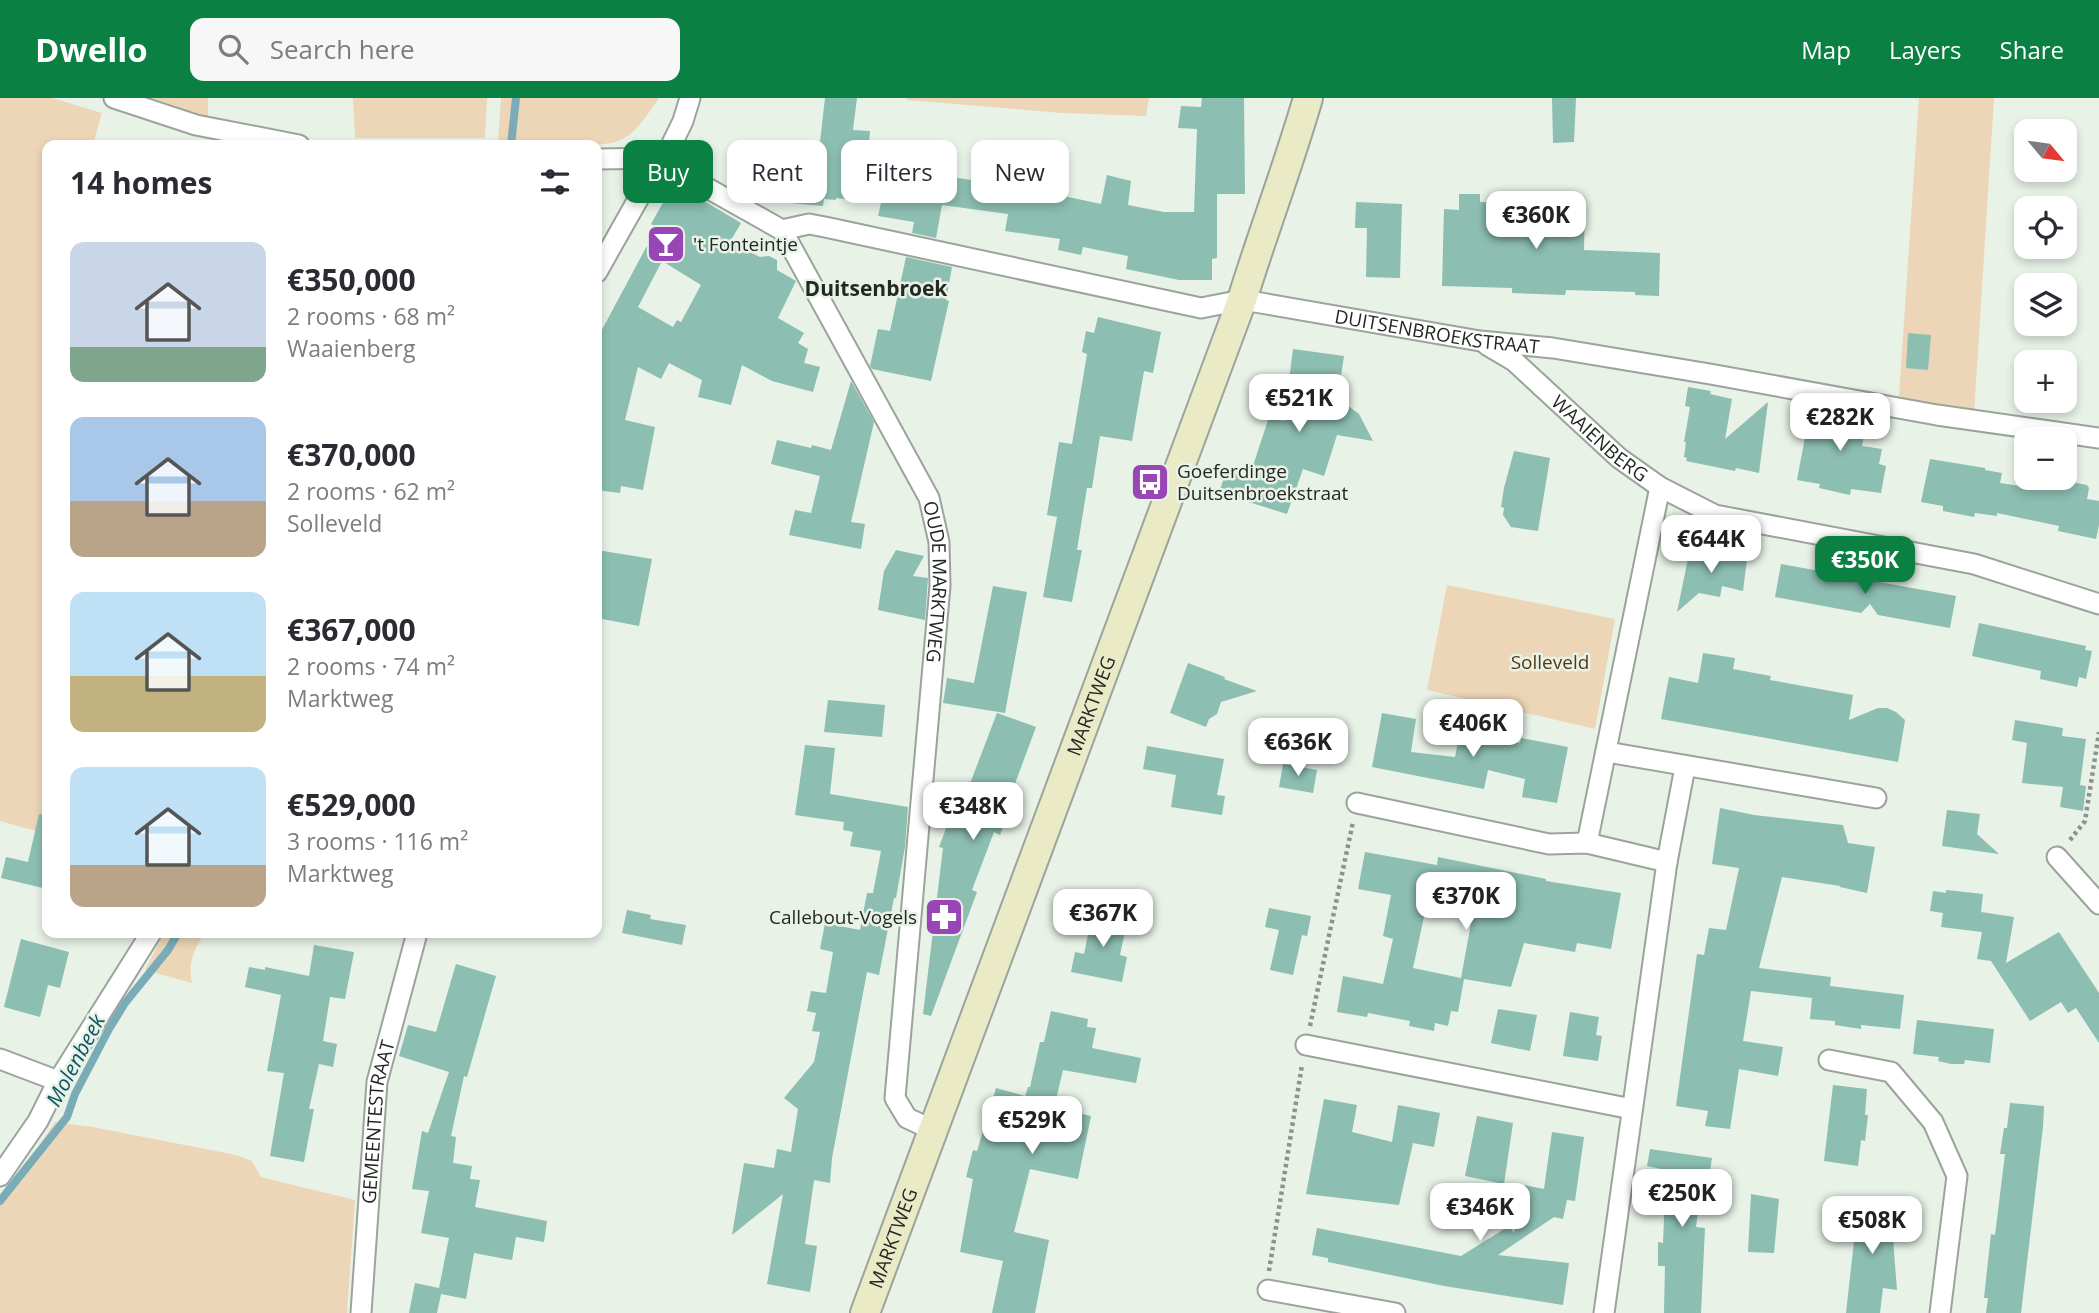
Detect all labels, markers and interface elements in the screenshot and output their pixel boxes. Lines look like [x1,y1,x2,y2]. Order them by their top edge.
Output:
search box [190,18,680,81]
text: Dwello [35,27,148,72]
icon: search [214,30,252,68]
text: Search here [270,31,415,67]
text: Map [1801,33,1851,66]
text: Layers [1889,33,1962,66]
text: Share [2000,33,2064,66]
north arrow [2014,119,2077,182]
map controls [2014,119,2077,490]
chip: Buy [623,140,713,203]
chip: Rent [727,140,827,203]
chip: Filters [841,140,957,203]
chip: New [971,140,1069,203]
text: 14 homes [70,162,213,203]
icon: filters [536,163,574,201]
pin: €360K [1487,192,1585,251]
button: locate [2014,196,2077,259]
text: €360K [1502,198,1570,230]
bar icon: 't Fonteintje [645,223,687,265]
place label: 't Fonteintje [693,231,798,257]
text: €350,000 [287,259,416,300]
icon: home [126,270,210,354]
button: layers [2014,273,2077,336]
district label: Duitsenbroek [805,274,948,302]
text: 2 rooms · 68 m² [287,300,455,332]
street label: DUITSENBROEKSTRAAT [1333,303,1541,360]
text: Waaienberg [287,332,416,364]
button: + [2014,350,2077,413]
pin: €521K [1250,374,1348,434]
text: €521K [1265,381,1333,413]
street label: WAAIENBERG [1546,389,1653,488]
pin: €282K [1791,394,1889,453]
text: €282K [1806,400,1874,432]
button: − [2014,427,2077,490]
text: €370,000 [287,434,416,475]
icon: home [126,445,210,529]
place label: Goeferdinge Duitsenbroekstraat [1177,458,1349,506]
bus stop icon: Goeferdinge Duitsenbroekstraat [1129,461,1171,503]
text: 2 rooms · 62 m² [287,475,455,507]
street label: OUDE MARKTWEG [917,498,953,664]
text: Solleveld [287,507,382,539]
pin: €644K [1662,516,1760,575]
text: €644K [1677,522,1745,554]
pin: €350K [1816,536,1914,596]
text: €350K [1831,543,1899,575]
text: €367,000 [287,609,416,650]
icon: home [126,620,210,704]
park label: Solleveld [1511,649,1589,675]
text: 2 rooms · 74 m² [287,650,455,682]
street label: MARKTWEG [1061,652,1121,759]
text: Marktweg [287,682,393,714]
pin: €406K [1424,700,1522,759]
text: €406K [1439,706,1507,738]
pin: €636K [1249,718,1347,778]
text: €636K [1264,725,1332,757]
pin: €348K [924,782,1022,842]
text: €529,000 [287,784,416,825]
text: €348K [939,789,1007,821]
icon: home [126,795,210,879]
text: 3 rooms · 116 m² [287,825,468,857]
text: Marktweg [287,857,393,889]
pin: €370K [1417,872,1515,932]
text: €370K [1432,879,1500,911]
pin: €367K [1054,890,1152,949]
pharmacy icon: Callebout-Vogels [923,896,965,938]
text: €367K [1069,896,1137,928]
place label: Callebout-Vogels [769,904,917,930]
water label: Molenbeek [39,1008,111,1111]
street label: GEMEENTESTRAAT [356,1037,401,1205]
pin: €529K [983,1096,1081,1156]
text: €529K [998,1103,1066,1135]
pin: €250K [1633,1170,1731,1229]
text: €250K [1648,1176,1716,1208]
street label: MARKTWEG [862,1184,923,1292]
pin: €346K [1431,1184,1529,1243]
text: €346K [1446,1190,1514,1222]
pin: €508K [1823,1196,1921,1256]
text: €508K [1838,1203,1906,1235]

